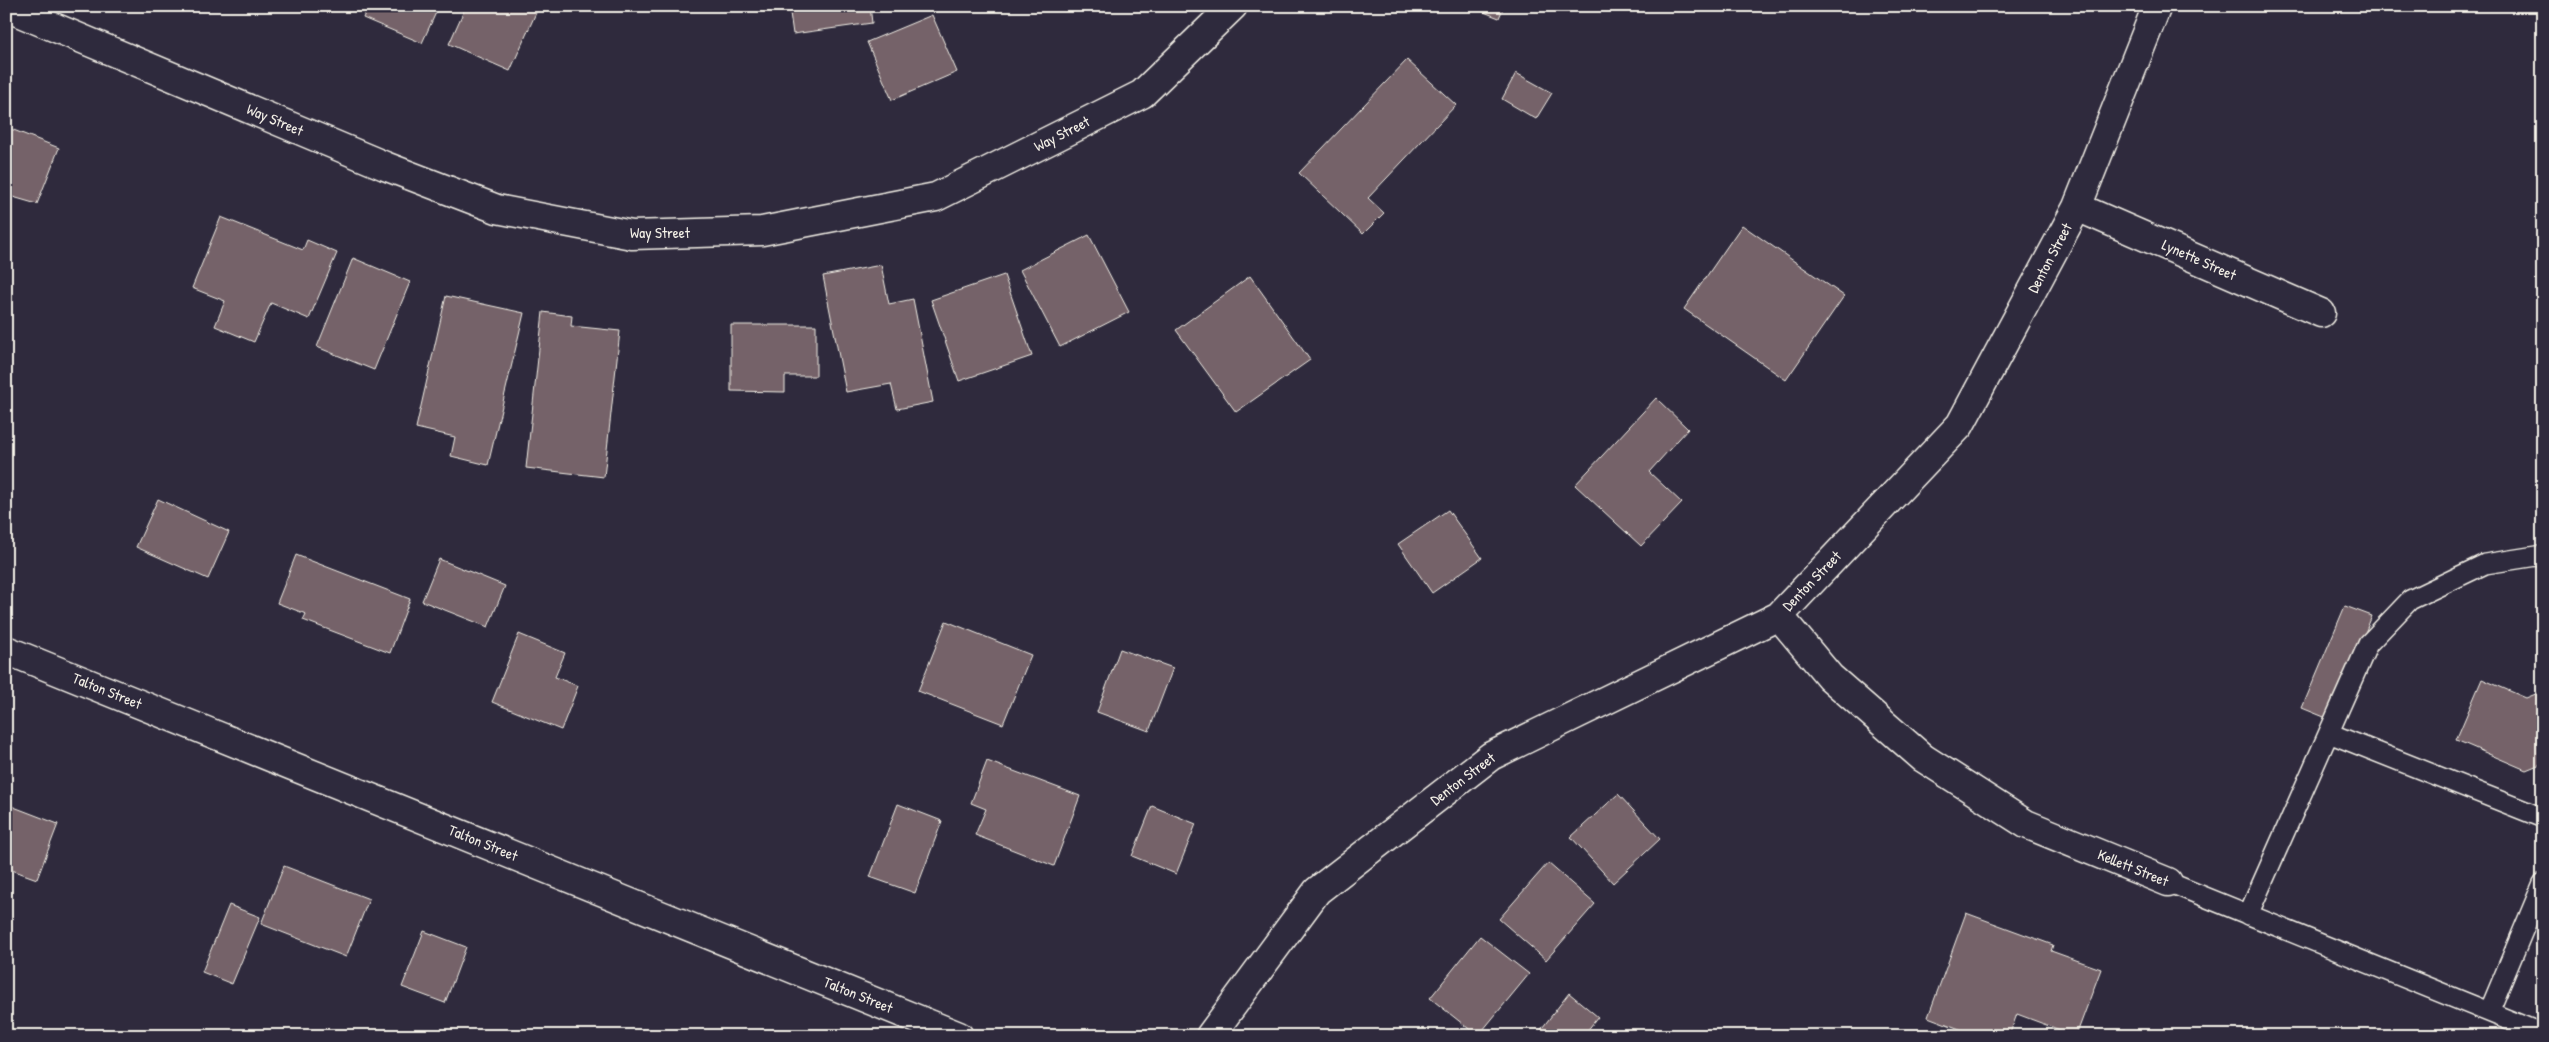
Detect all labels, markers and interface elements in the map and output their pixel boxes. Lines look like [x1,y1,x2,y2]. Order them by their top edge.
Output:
street label: Way Street [244,98,308,141]
street label: Way Street [1030,110,1094,156]
street label: Denton Street [2022,218,2077,296]
street label: Way Street [630,222,691,243]
street label: Lynette Street [2159,234,2240,286]
street label: Denton Street [1778,545,1846,615]
street label: Talton Street [69,667,146,714]
street label: Denton Street [1426,747,1500,810]
street label: Talton Street [445,819,522,866]
street label: Kellett Street [2095,844,2173,892]
street label: Talton Street [820,971,897,1018]

